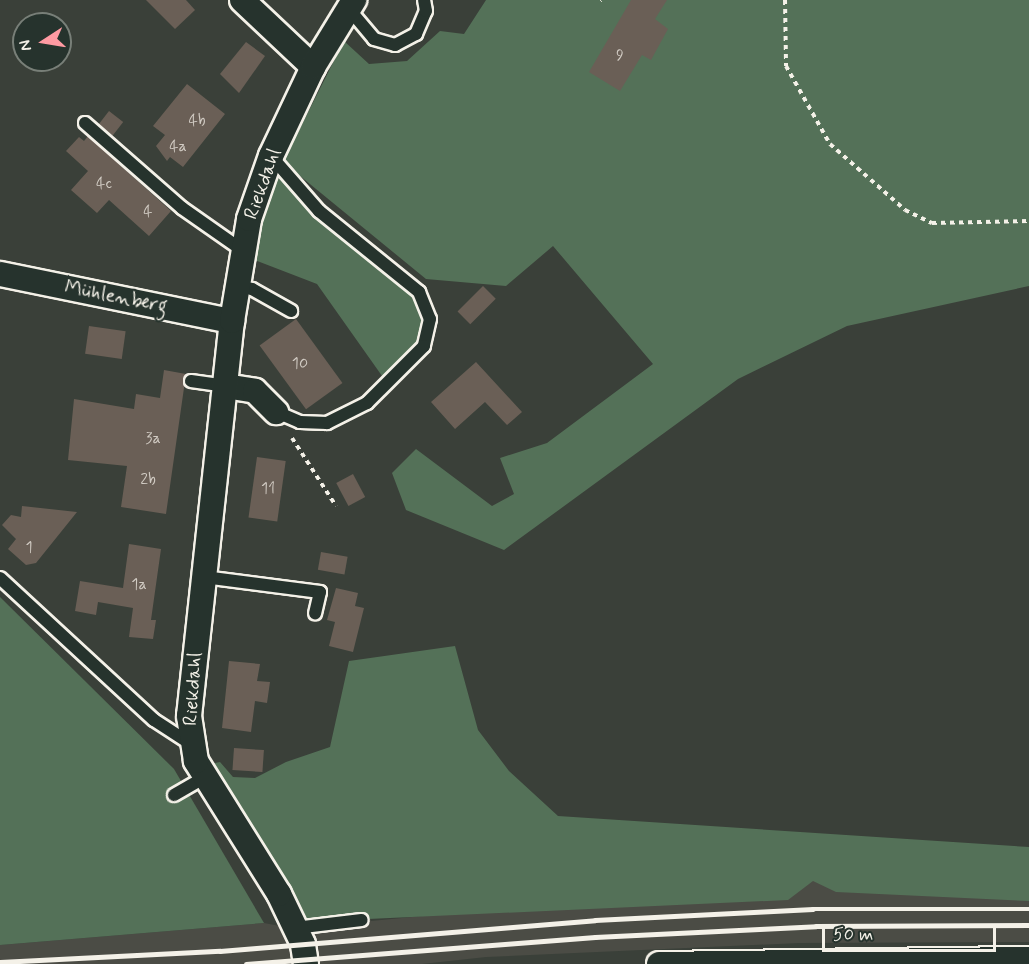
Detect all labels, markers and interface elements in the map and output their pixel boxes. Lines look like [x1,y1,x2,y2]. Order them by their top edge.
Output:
north arrow [12,12,72,72]
text: N [14,38,37,53]
house number: 9 [616,46,624,66]
house number: 4b [188,111,206,131]
house number: 4a [169,137,187,157]
street label: Riekdahl [239,145,287,223]
house number: 4c [96,174,112,194]
house number: 4 [143,202,153,222]
street label: Mühlenberg [62,275,170,319]
house number: 10 [292,354,308,374]
house number: 3a [145,429,161,449]
house number: 2b [140,470,156,490]
house number: 11 [261,479,275,499]
house number: 1 [25,538,33,558]
house number: 1a [131,575,147,595]
street label: Riekdahl [178,651,208,727]
scale bar [825,913,999,951]
text: 50 m [833,923,873,947]

